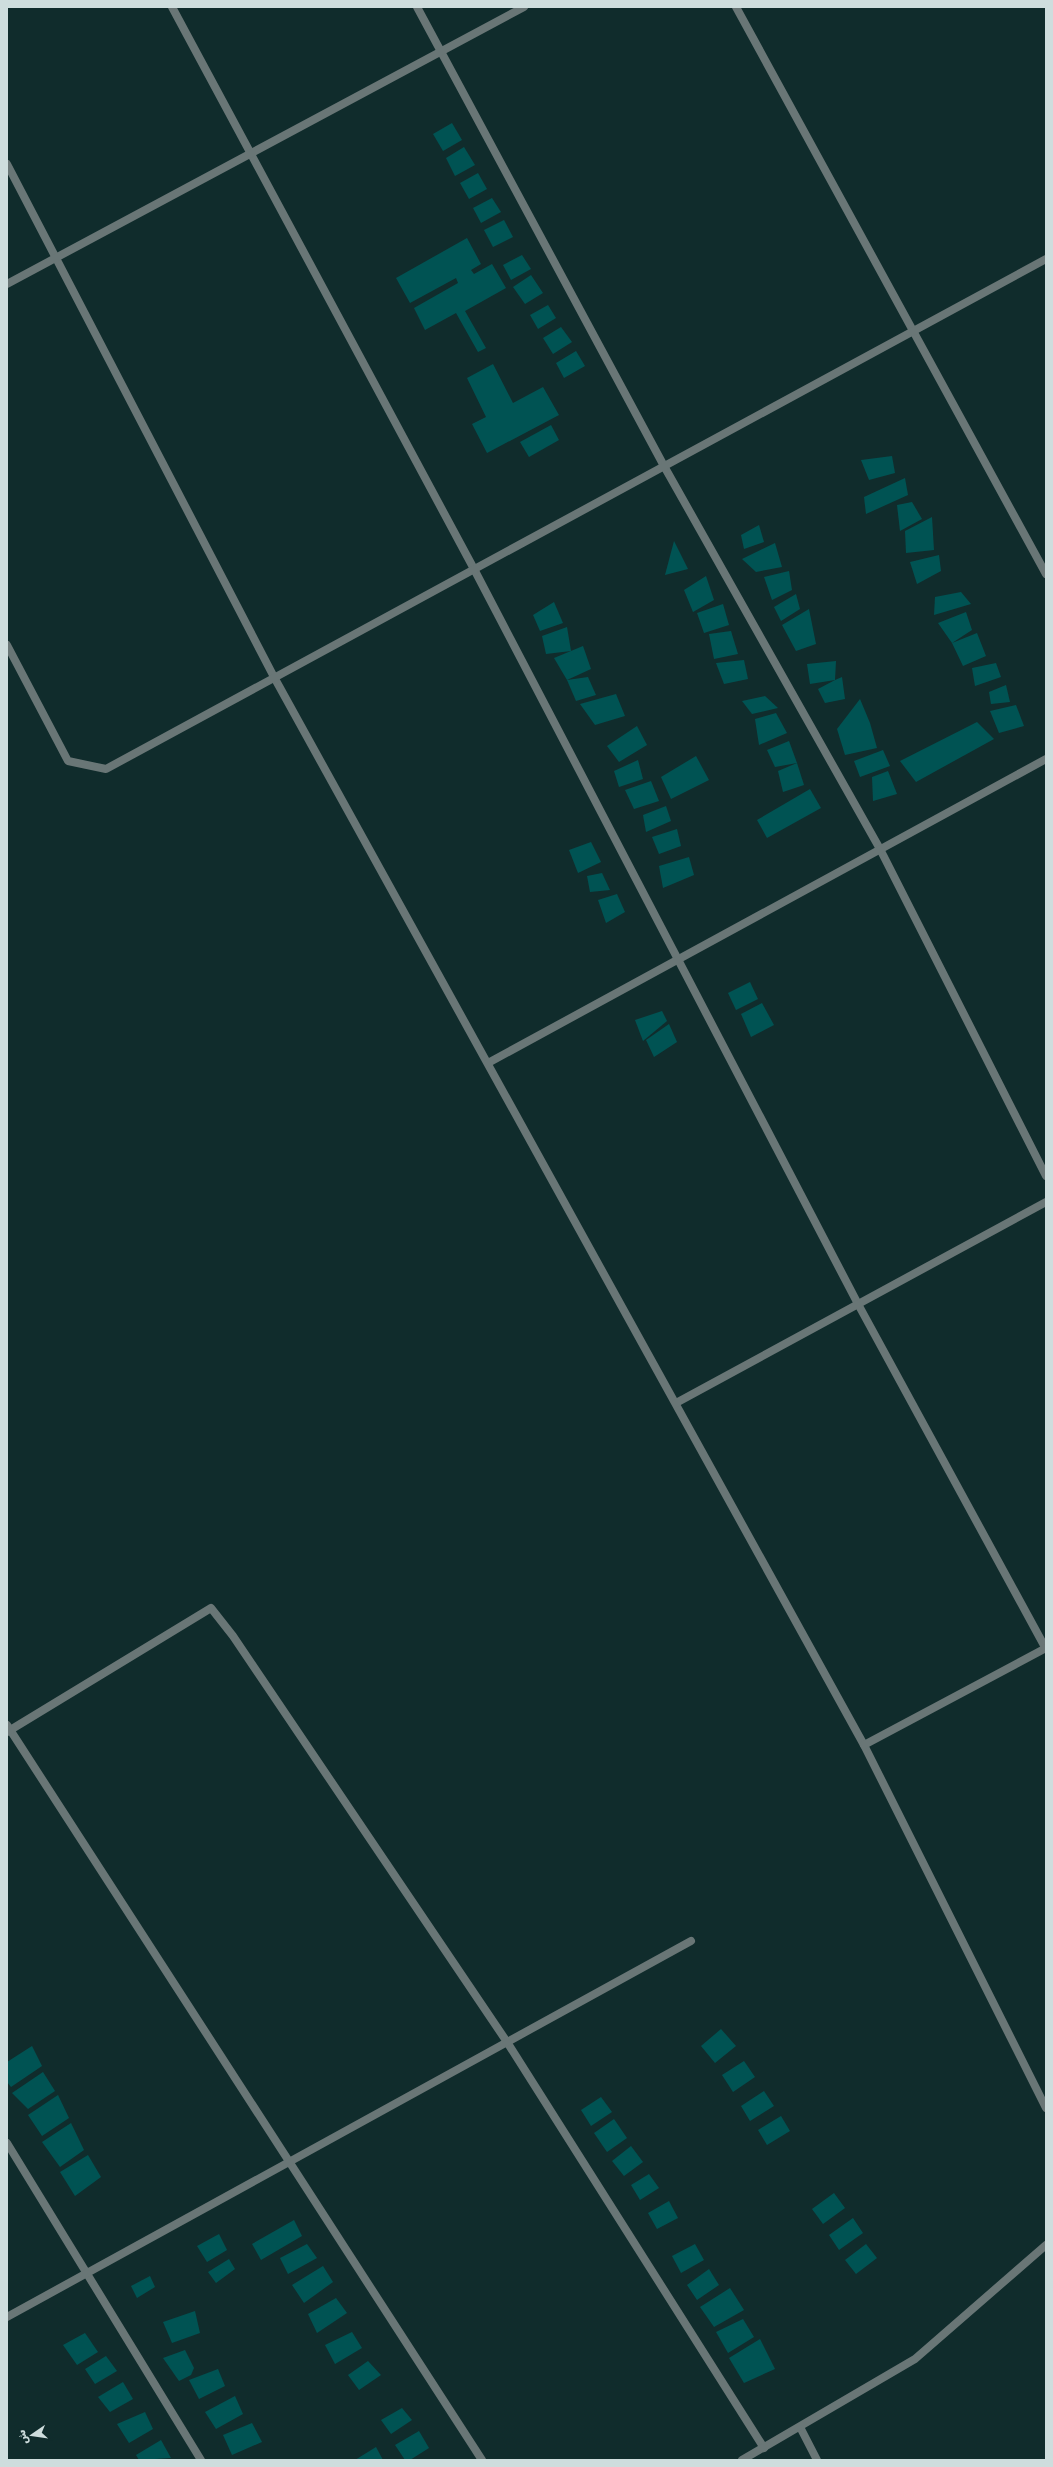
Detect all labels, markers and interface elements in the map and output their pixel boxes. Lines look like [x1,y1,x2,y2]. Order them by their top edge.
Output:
north arrow [12,2415,52,2455]
text: ش [15,2428,31,2446]

